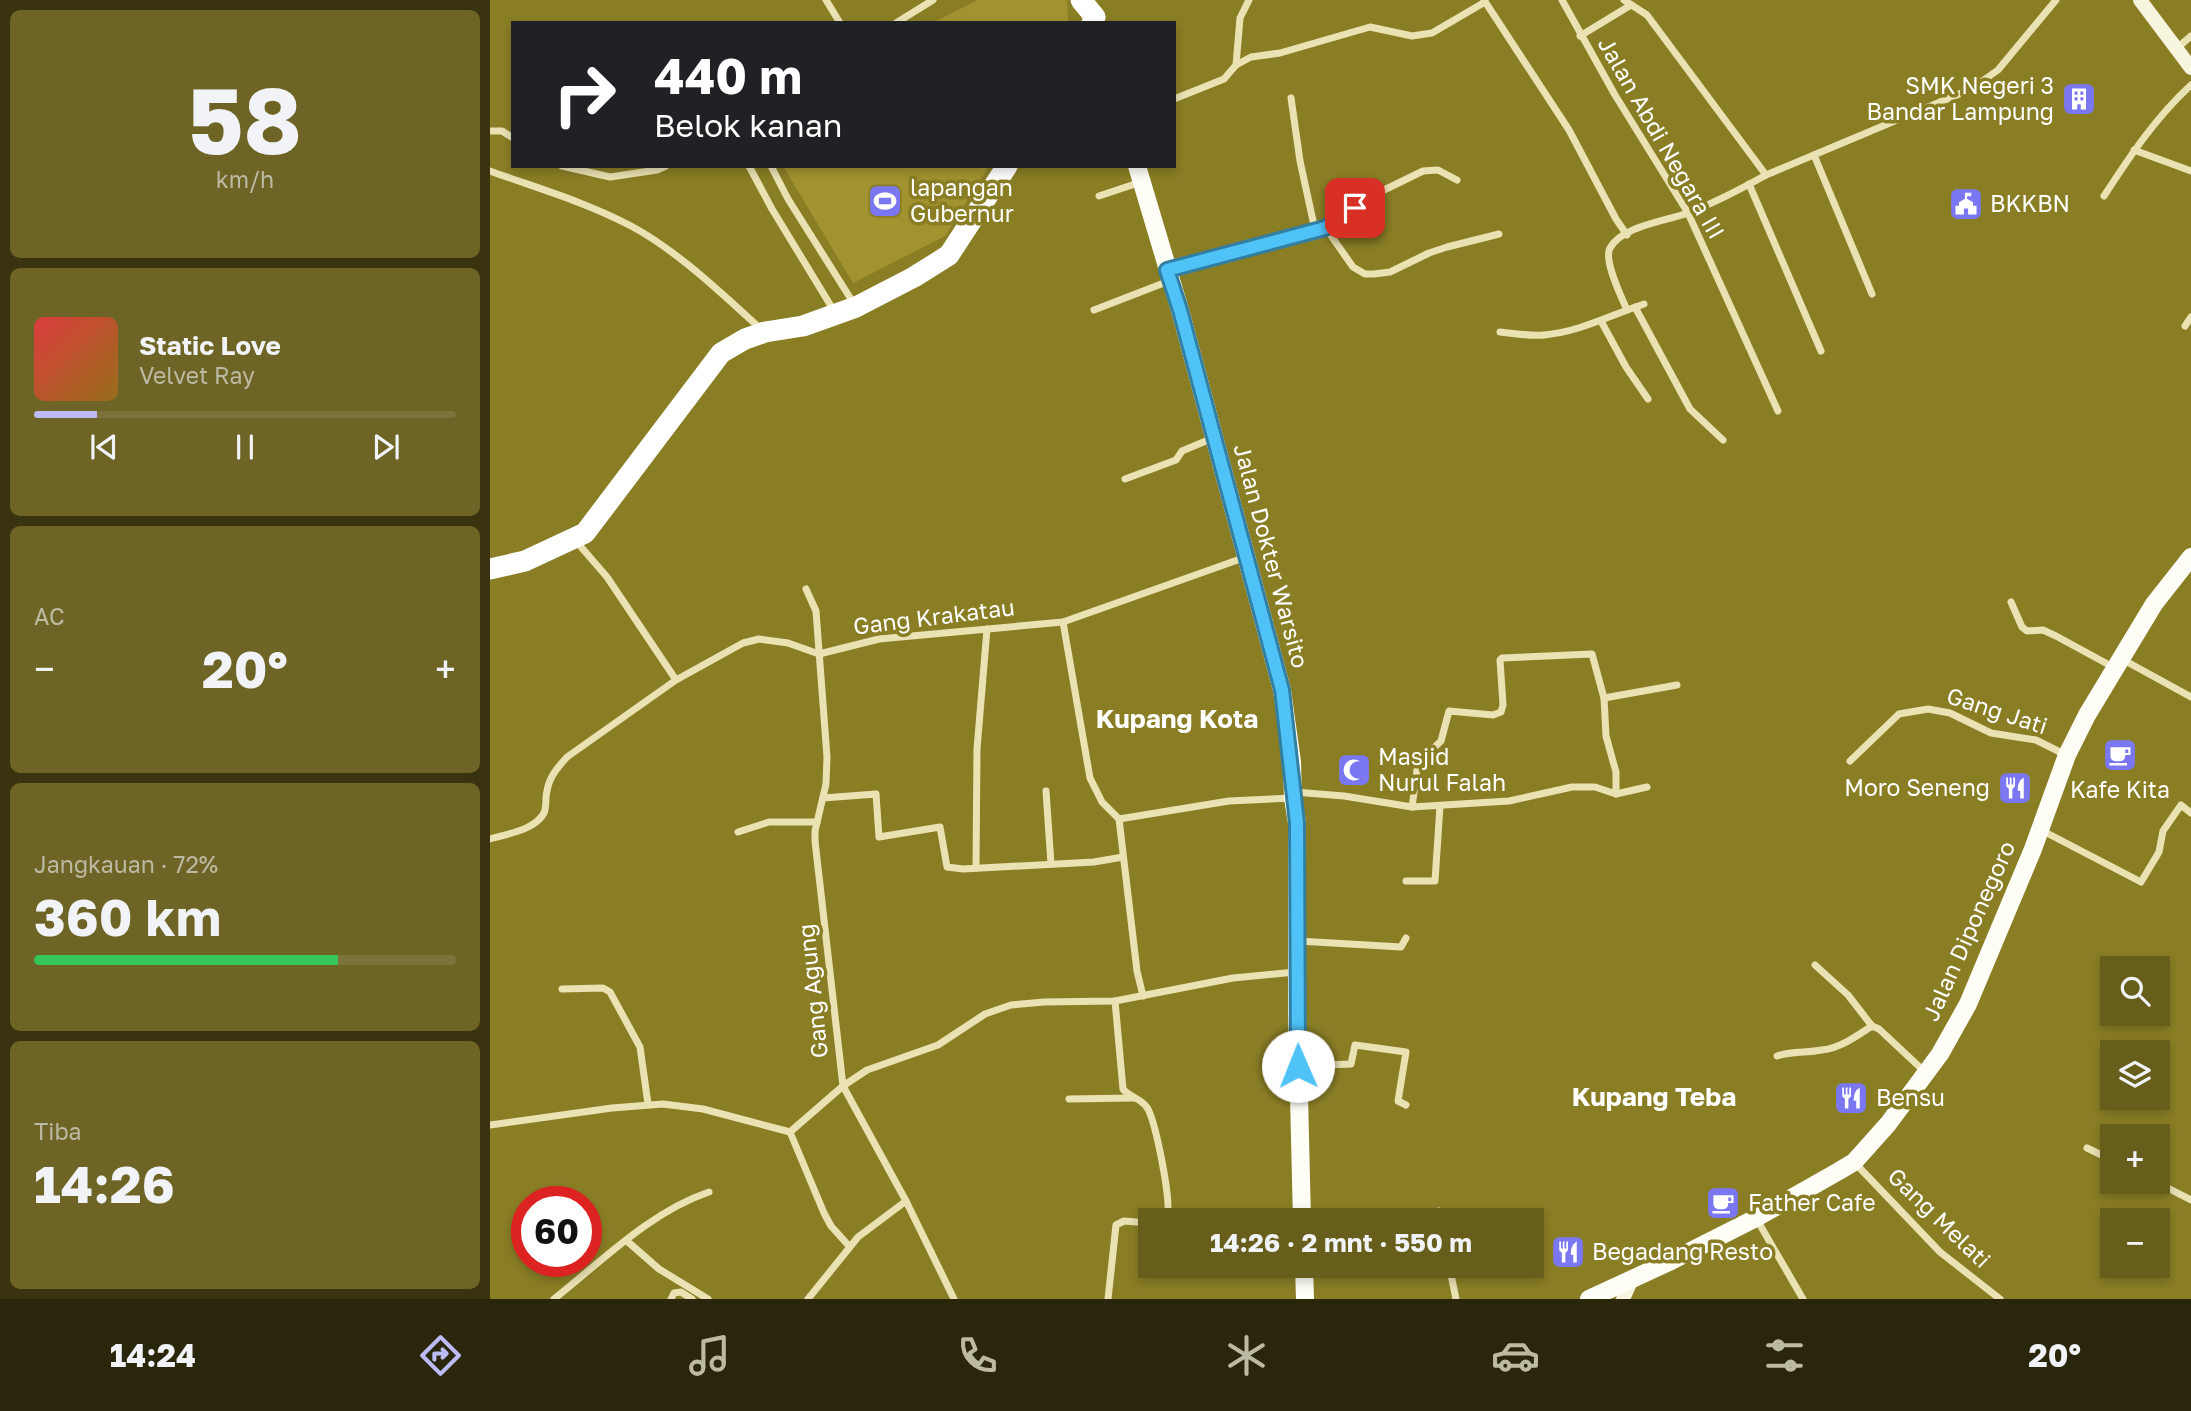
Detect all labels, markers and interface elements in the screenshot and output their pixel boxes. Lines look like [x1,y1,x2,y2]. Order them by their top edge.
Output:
street label: Jalan Abdi Negara III [1593,31,1731,244]
text: 440 m [654,46,802,105]
icon: right [539,49,630,140]
text: 58 [188,65,302,174]
place label: SMK Negeri 3 Bandar Lampung [1867,71,2054,125]
building icon: SMK Negeri 3 Bandar Lampung [2060,80,2098,118]
text: Belok kanan [654,106,842,144]
text: km/h [216,165,274,193]
place label: lapangan Gubernur [910,173,1014,227]
pin [1325,178,1385,238]
sports icon: lapangan Gubernur [866,182,904,220]
public building icon: BKKBN [1947,185,1985,223]
icon: arrive [1336,189,1374,227]
place label: BKKBN [1990,189,2070,217]
text: Static Love [139,330,281,361]
text: Velvet Ray [139,361,255,389]
icon: previous [85,428,123,466]
icon: pause [226,428,264,466]
icon: next [367,428,405,466]
street label: Jalan Dokter Warsito [1229,441,1315,671]
street label: Gang Krakatau [852,592,1016,640]
text: AC [34,602,65,630]
text: 20° [202,637,288,699]
text: − [34,646,55,691]
text: + [435,646,456,691]
street label: Gang Jati [1943,681,2051,739]
district label: Kupang Kota [1096,703,1258,734]
cafe icon: Kafe Kita [2101,736,2139,774]
place label: Masjid Nurul Falah [1378,742,1506,796]
mosque icon: Masjid Nurul Falah [1335,751,1373,789]
restaurant icon: Moro Seneng [1996,769,2034,807]
place label: Moro Seneng [1844,773,1990,801]
place label: Kafe Kita [2070,775,2170,803]
street label: Jalan Diponegoro [1916,836,2020,1025]
text: Jangkauan · 72% [34,850,218,878]
text: 360 km [34,885,221,947]
street label: Gang Agung [791,923,833,1060]
map controls [2100,956,2170,1278]
button: search [2100,956,2170,1026]
position arrow [1261,1029,1335,1103]
button: layers [2100,1040,2170,1110]
restaurant icon: Bensu [1832,1079,1870,1117]
district label: Kupang Teba [1572,1081,1736,1112]
place label: Bensu [1876,1083,1945,1111]
text: Tiba [34,1117,82,1145]
button: + [2100,1124,2170,1194]
text: 14:26 [34,1152,175,1214]
street label: Gang Melati [1883,1161,1997,1273]
cafe icon: Father Cafe [1704,1184,1742,1222]
speed limit sign: 60 [511,1186,602,1277]
place label: Father Cafe [1748,1188,1876,1216]
button: − [2100,1208,2170,1278]
text: 14:26 · 2 mnt · 550 m [1210,1227,1472,1258]
restaurant icon: Begadang Resto [1549,1233,1587,1271]
place label: Begadang Resto [1592,1237,1773,1265]
icon: directions [416,1331,465,1380]
icon: music [685,1331,734,1380]
icon: phone [953,1331,1002,1380]
icon: climate [1222,1331,1271,1380]
icon: car [1491,1331,1540,1380]
icon: filters [1760,1331,1809,1380]
text: 14:24 [110,1336,196,1374]
text: 20° [2028,1336,2081,1374]

